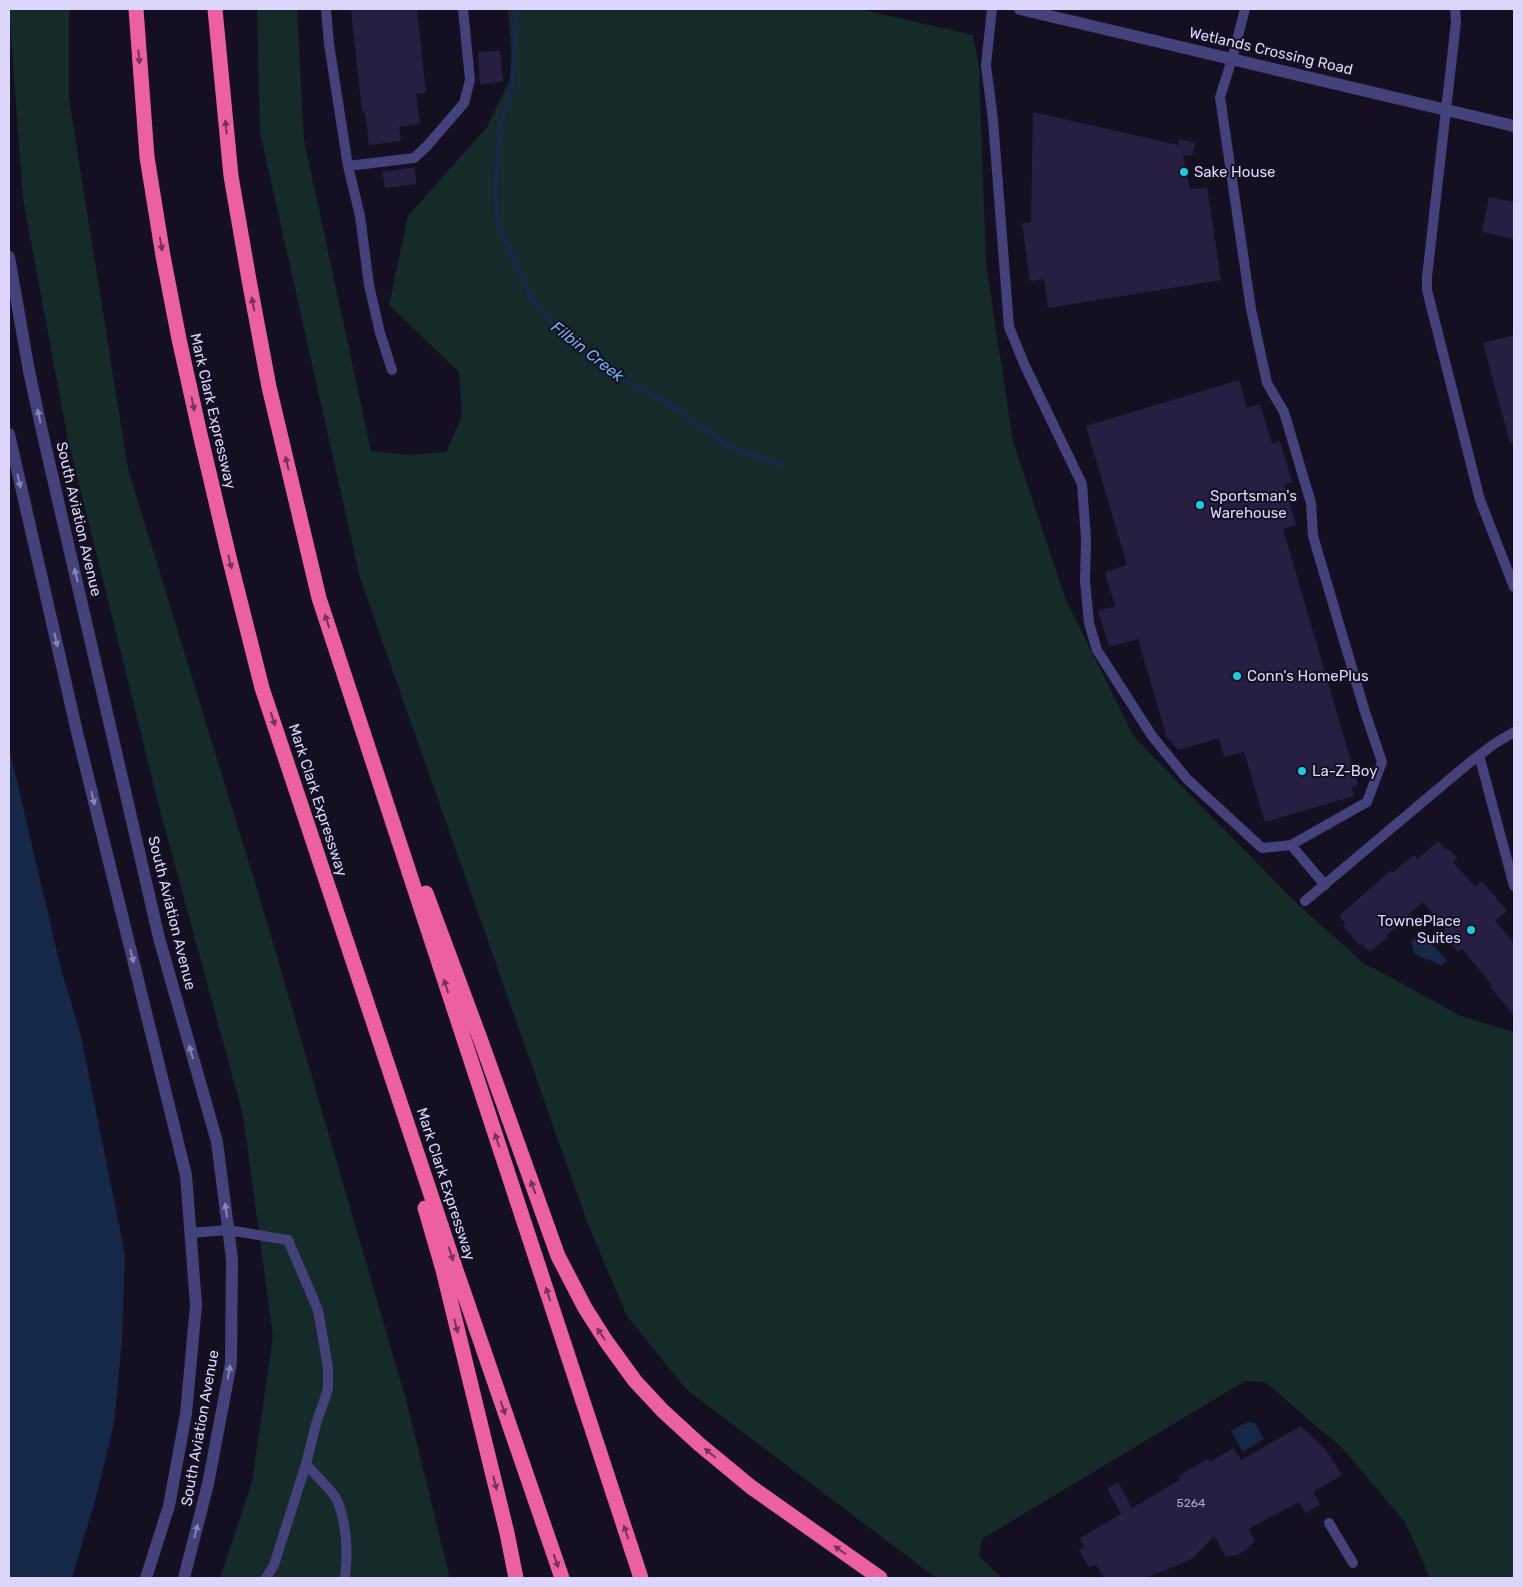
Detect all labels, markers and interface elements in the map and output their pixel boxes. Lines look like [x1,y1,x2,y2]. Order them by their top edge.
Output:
street label: Wetlands Crossing Road [1187,23,1355,79]
one-way arrow [135,50,143,66]
one-way arrow [222,119,230,135]
place label: Sake House [1194,163,1275,181]
marker: Sake House [1178,166,1190,178]
one-way arrow [157,237,165,253]
one-way arrow [249,296,257,312]
water label: Filbin Creek [548,317,628,386]
street label: Mark Clark Expressway [186,331,240,491]
one-way arrow [189,396,197,411]
one-way arrow [35,409,43,424]
street label: South Aviation Avenue [52,440,106,598]
one-way arrow [283,456,291,471]
one-way arrow [16,474,24,490]
place label: Sportsman's Warehouse [1210,487,1297,522]
marker: Sportsman's Warehouse [1194,499,1206,511]
one-way arrow [226,554,234,569]
one-way arrow [72,567,80,582]
one-way arrow [322,613,330,628]
one-way arrow [52,632,60,647]
place label: Conn's HomePlus [1247,667,1369,685]
marker: Conn's HomePlus [1231,670,1243,682]
one-way arrow [269,711,277,726]
street label: Mark Clark Expressway [285,721,351,879]
place label: La-Z-Boy [1312,762,1377,780]
marker: La-Z-Boy [1296,765,1308,777]
one-way arrow [89,790,97,805]
street label: South Aviation Avenue [144,834,200,992]
place label: TownePlace Suites [1378,912,1461,947]
marker: TownePlace Suites [1465,924,1477,936]
one-way arrow [128,948,136,963]
one-way arrow [442,978,450,993]
one-way arrow [187,1044,195,1059]
street label: Mark Clark Expressway [413,1105,479,1263]
one-way arrow [493,1132,501,1147]
one-way arrow [529,1179,536,1194]
one-way arrow [222,1202,230,1218]
one-way arrow [447,1247,455,1262]
one-way arrow [543,1287,551,1302]
one-way arrow [453,1318,461,1333]
one-way arrow [596,1327,606,1340]
street label: South Aviation Avenue [177,1349,223,1507]
one-way arrow [226,1364,234,1380]
one-way arrow [500,1401,508,1416]
one-way arrow [704,1448,716,1459]
one-way arrow [491,1476,499,1491]
house number: 5264 [1177,1496,1206,1510]
one-way arrow [192,1524,200,1539]
one-way arrow [622,1524,630,1539]
one-way arrow [833,1545,847,1555]
one-way arrow [553,1554,561,1569]

